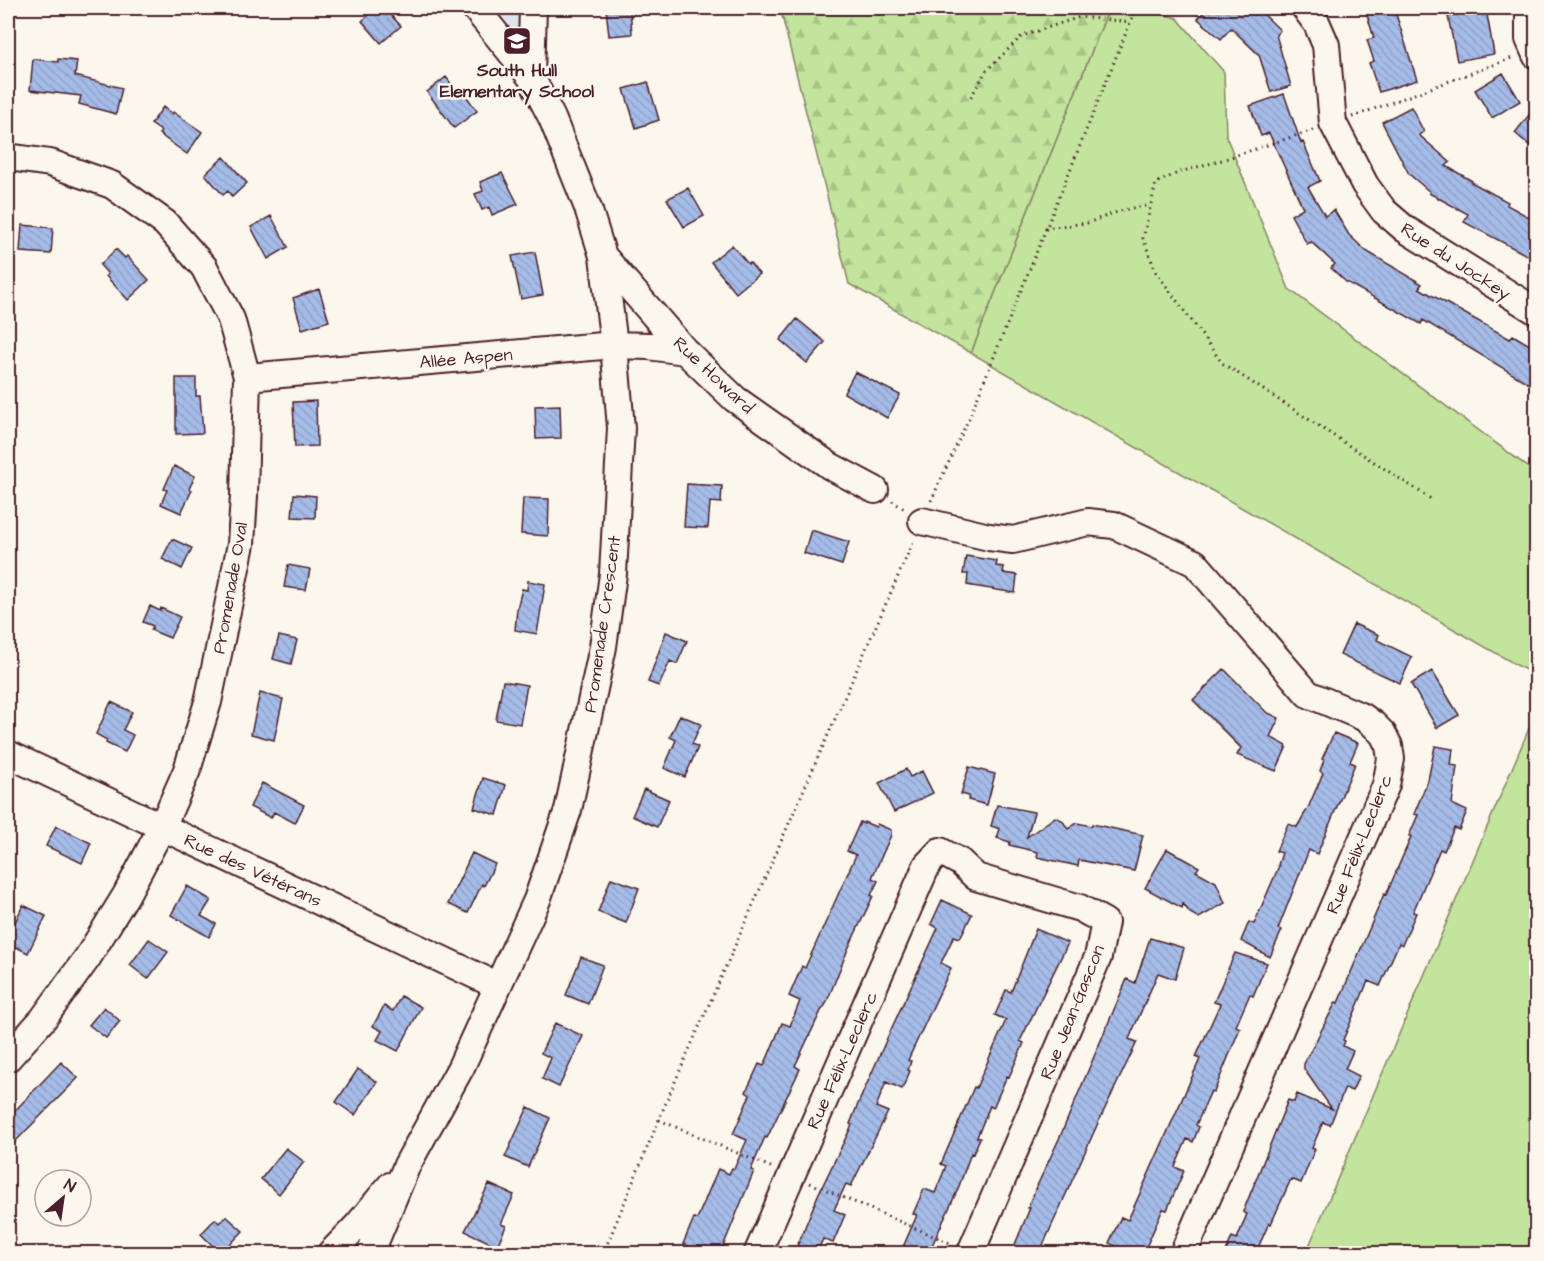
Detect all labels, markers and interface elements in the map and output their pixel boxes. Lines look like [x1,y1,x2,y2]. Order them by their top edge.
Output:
school or university icon: South Hull Elementary School [501,25,533,57]
place label: South Hull Elementary School [440,58,594,105]
street label: Rue du Jockey [1395,217,1516,307]
street label: Rue Howard [668,331,760,420]
street label: Allée Aspen [419,342,514,375]
street label: Promenade Oval [207,520,254,656]
street label: Promenade Crescent [578,533,627,714]
street label: Rue Félix-Leclerc [1320,771,1399,918]
street label: Rue des Vétérans [180,828,326,913]
street label: Rue Jean-Gascon [1034,941,1111,1083]
street label: Rue Félix-Leclerc [801,987,884,1133]
north arrow [33,1168,93,1228]
text: N [60,1174,80,1198]

